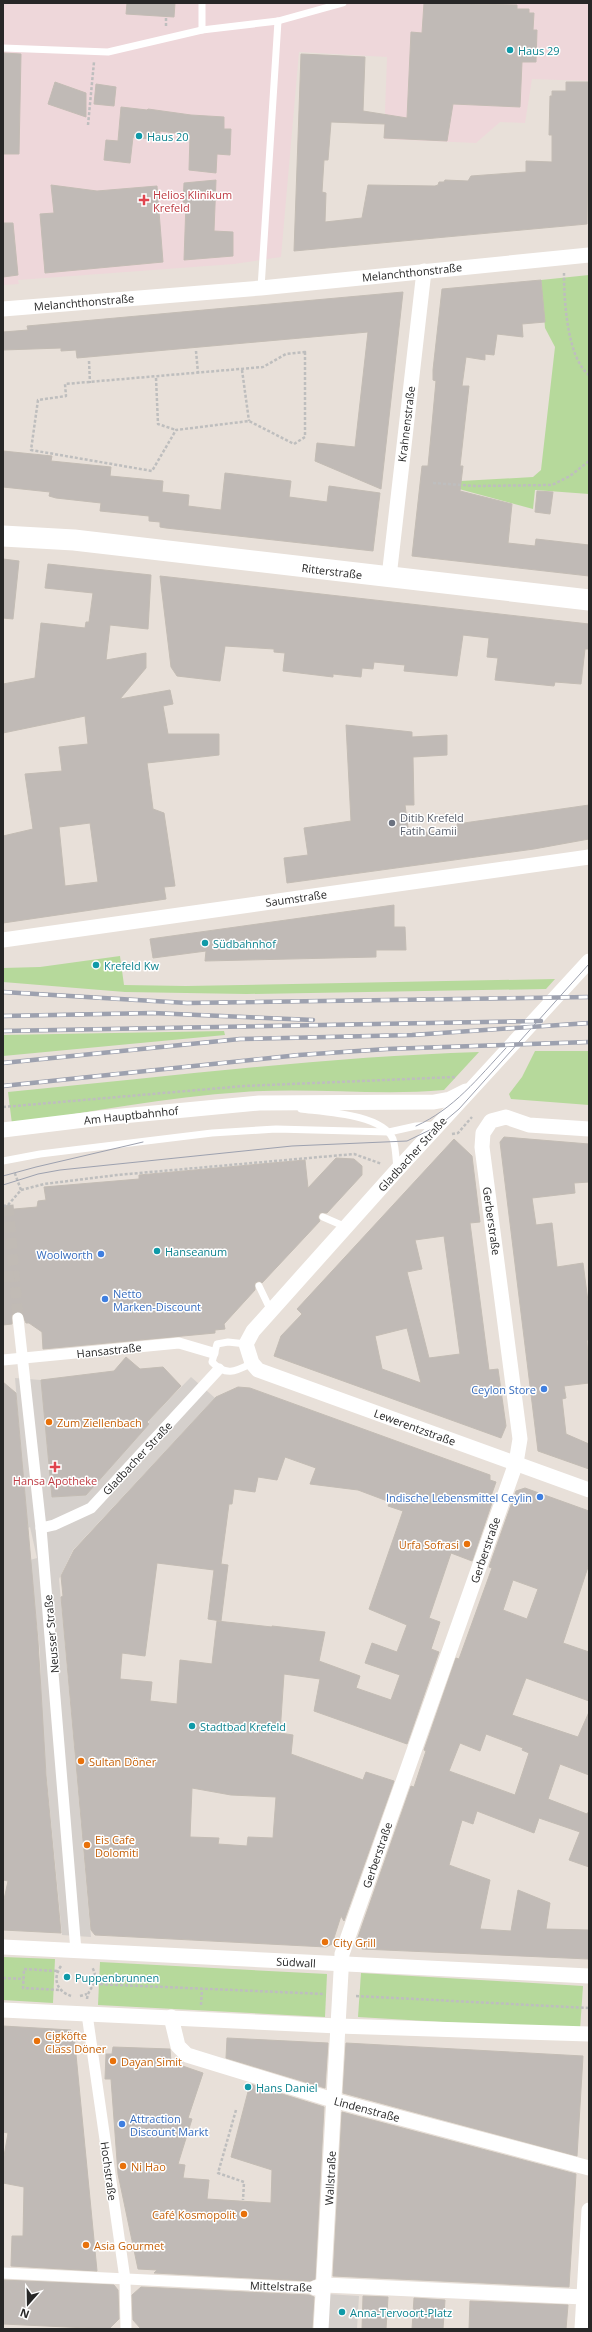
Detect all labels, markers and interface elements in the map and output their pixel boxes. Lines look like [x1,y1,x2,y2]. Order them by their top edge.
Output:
place label: Haus 29 [518,43,560,58]
marker: Haus 29 [505,45,515,55]
place label: Haus 20 [147,129,189,144]
marker: Haus 20 [134,131,144,141]
place label: Helios Klinikum Krefeld [153,187,232,215]
marker: Helios Klinikum Krefeld [138,194,150,206]
street label: Melanchthonstraße [361,259,463,285]
street label: Melanchthonstraße [33,290,135,314]
street label: Krahnenstraße [394,385,418,463]
street label: Ritterstraße [301,560,363,582]
place label: Ditib Krefeld Fatih Camii [400,810,464,838]
marker: Ditib Krefeld Fatih Camii [387,818,397,828]
street label: Saumstraße [264,886,328,910]
place label: Südbahnhof [213,936,277,951]
marker: Südbahnhof [200,938,210,948]
place label: Krefeld Kw [104,958,159,973]
marker: Krefeld Kw [91,960,101,970]
street label: Am Hauptbahnhof [83,1102,180,1127]
street label: Gladbacher Straße [374,1113,450,1195]
street label: Gerberstraße [480,1186,504,1256]
place label: Hanseanum [165,1244,227,1259]
marker: Hanseanum [152,1246,162,1256]
place label: Woolworth [37,1247,93,1262]
marker: Woolworth [96,1249,106,1259]
place label: Netto Marken-Discount [113,1286,201,1314]
marker: Netto Marken-Discount [100,1294,110,1304]
street label: Hansastraße [76,1339,142,1361]
place label: Ceylon Store [471,1382,536,1397]
marker: Ceylon Store [539,1384,549,1394]
street label: Lewerentzstraße [372,1405,458,1449]
place label: Zum Ziellenbach [57,1415,142,1430]
marker: Zum Ziellenbach [44,1417,54,1427]
street label: Gladbacher Straße [99,1418,175,1498]
marker: Hansa Apotheke [50,1462,60,1472]
place label: Hansa Apotheke [13,1473,97,1488]
place label: Indische Lebensmittel Ceylin [386,1490,532,1505]
marker: Indische Lebensmittel Ceylin [535,1492,545,1502]
street label: Gerberstraße [467,1515,503,1585]
place label: Urfa Sofrasi [399,1537,459,1552]
marker: Urfa Sofrasi [462,1539,472,1549]
street label: Neusser Straße [40,1594,62,1674]
place label: Stadtbad Krefeld [200,1719,286,1734]
marker: Stadtbad Krefeld [187,1721,197,1731]
place label: Sultan Döner [89,1754,157,1769]
marker: Sultan Döner [76,1756,86,1766]
street label: Gerberstraße [359,1820,395,1890]
place label: Eis Cafe Dolomiti [95,1832,139,1860]
marker: Eis Cafe Dolomiti [82,1840,92,1850]
place label: City Grill [333,1935,376,1950]
marker: City Grill [320,1937,330,1947]
street label: Südwall [276,1953,316,1971]
place label: Puppenbrunnen [75,1970,159,1985]
marker: Puppenbrunnen [62,1972,72,1982]
place label: Cigköfte Class Döner [45,2028,107,2056]
marker: Cigköfte Class Döner [32,2036,42,2046]
place label: Dayan Simit [121,2054,182,2069]
marker: Dayan Simit [108,2056,118,2066]
place label: Hans Daniel [256,2080,318,2095]
marker: Hans Daniel [243,2082,253,2092]
street label: Lindenstraße [332,2093,402,2125]
place label: Attraction Discount Markt [130,2111,208,2139]
marker: Attraction Discount Markt [117,2119,127,2129]
street label: Hochstraße [97,2140,121,2202]
street label: Wallstraße [321,2150,339,2206]
place label: Ni Hao [131,2159,166,2174]
marker: Ni Hao [118,2161,128,2171]
place label: Café Kosmopolit [152,2207,236,2222]
marker: Café Kosmopolit [239,2209,249,2219]
place label: Asia Gourmet [94,2238,164,2253]
marker: Asia Gourmet [81,2240,91,2250]
street label: Mittelstraße [250,2277,312,2295]
north arrow [8,2284,48,2324]
text: N [18,2305,31,2322]
place label: Anna-Tervoort-Platz [350,2305,452,2320]
marker: Anna-Tervoort-Platz [337,2307,347,2317]

